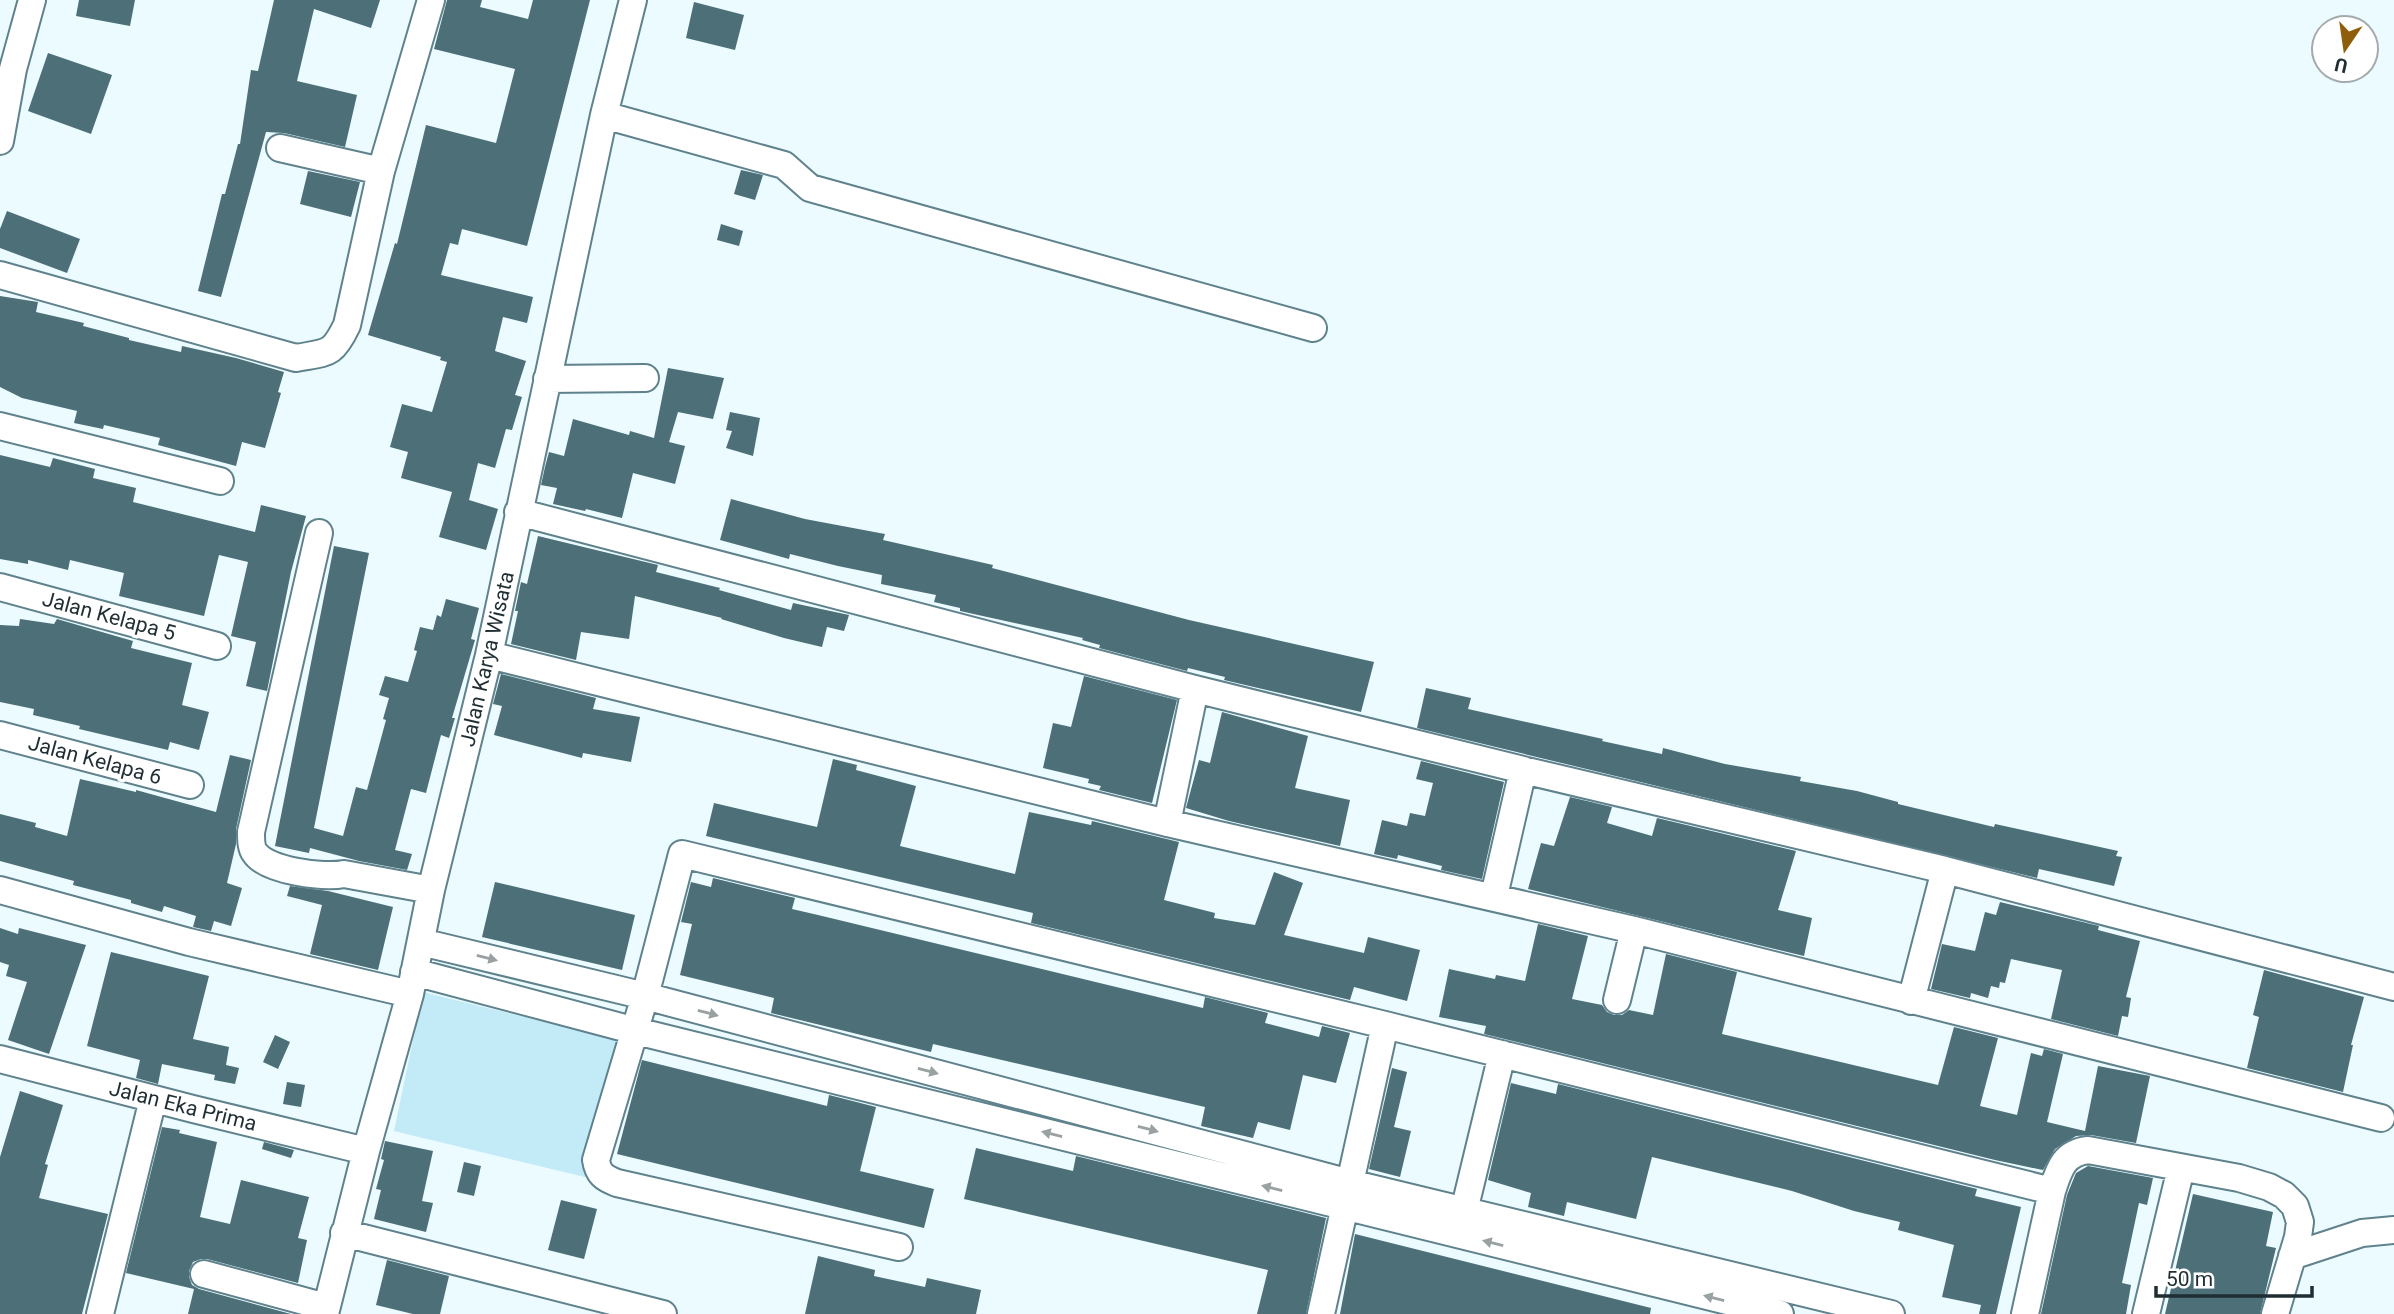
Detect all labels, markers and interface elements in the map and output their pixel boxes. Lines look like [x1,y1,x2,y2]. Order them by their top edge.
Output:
north arrow [2310,14,2380,84]
text: U [2333,52,2350,78]
street label: Jalan Karya Wisata [455,569,519,749]
street label: Jalan Kelapa 5 [40,587,178,645]
street label: Jalan Kelapa 6 [26,731,164,789]
one-way arrow [477,953,499,964]
one-way arrow [697,1008,719,1019]
one-way arrow [917,1066,939,1077]
street label: Jalan Eka Prima [107,1076,259,1136]
one-way arrow [1137,1124,1159,1135]
one-way arrow [1040,1128,1062,1139]
one-way arrow [1261,1182,1283,1193]
one-way arrow [1482,1237,1504,1248]
scale bar [2156,1254,2312,1298]
text: 50 m [2166,1267,2213,1291]
one-way arrow [1703,1292,1725,1303]

